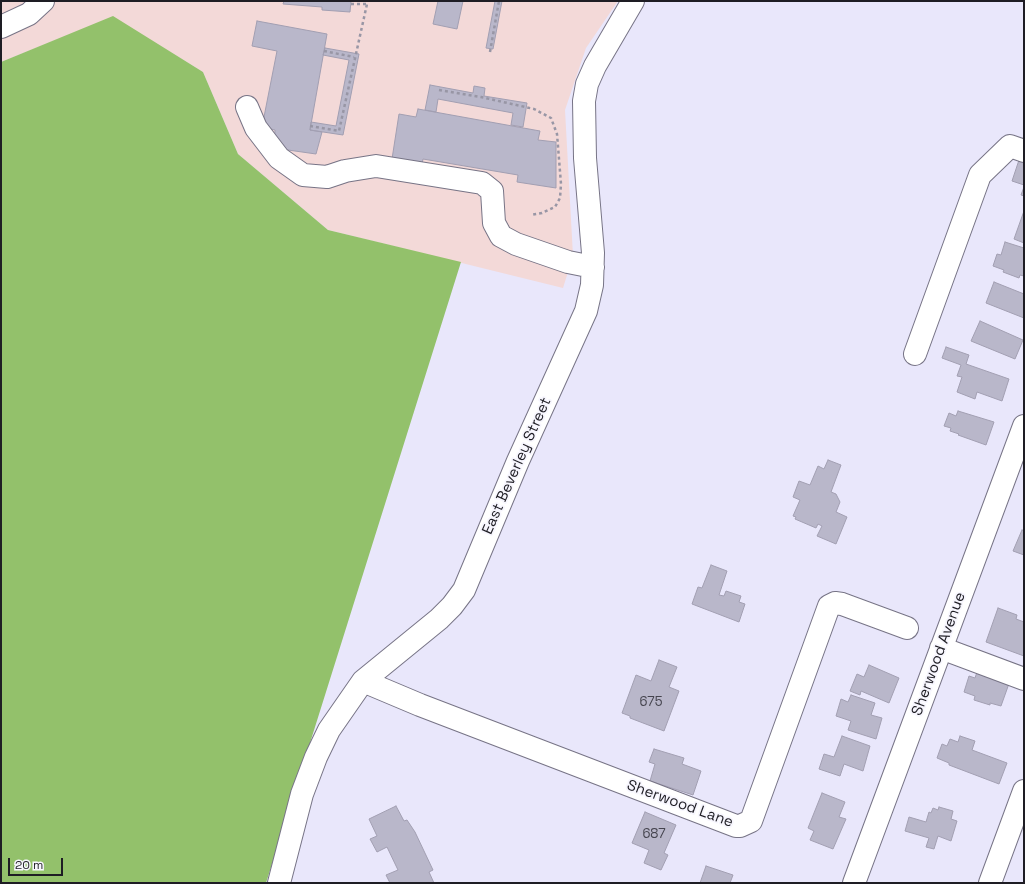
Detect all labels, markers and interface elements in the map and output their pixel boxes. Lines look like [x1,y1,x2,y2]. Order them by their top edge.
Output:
street label: East Beverley Street [479,395,555,537]
street label: Sherwood Avenue [908,590,970,718]
house number: 675 [640,694,662,710]
street label: Sherwood Lane [624,776,736,832]
house number: 687 [642,826,666,842]
scale bar [10,850,65,876]
text: 20 m [15,857,43,873]

